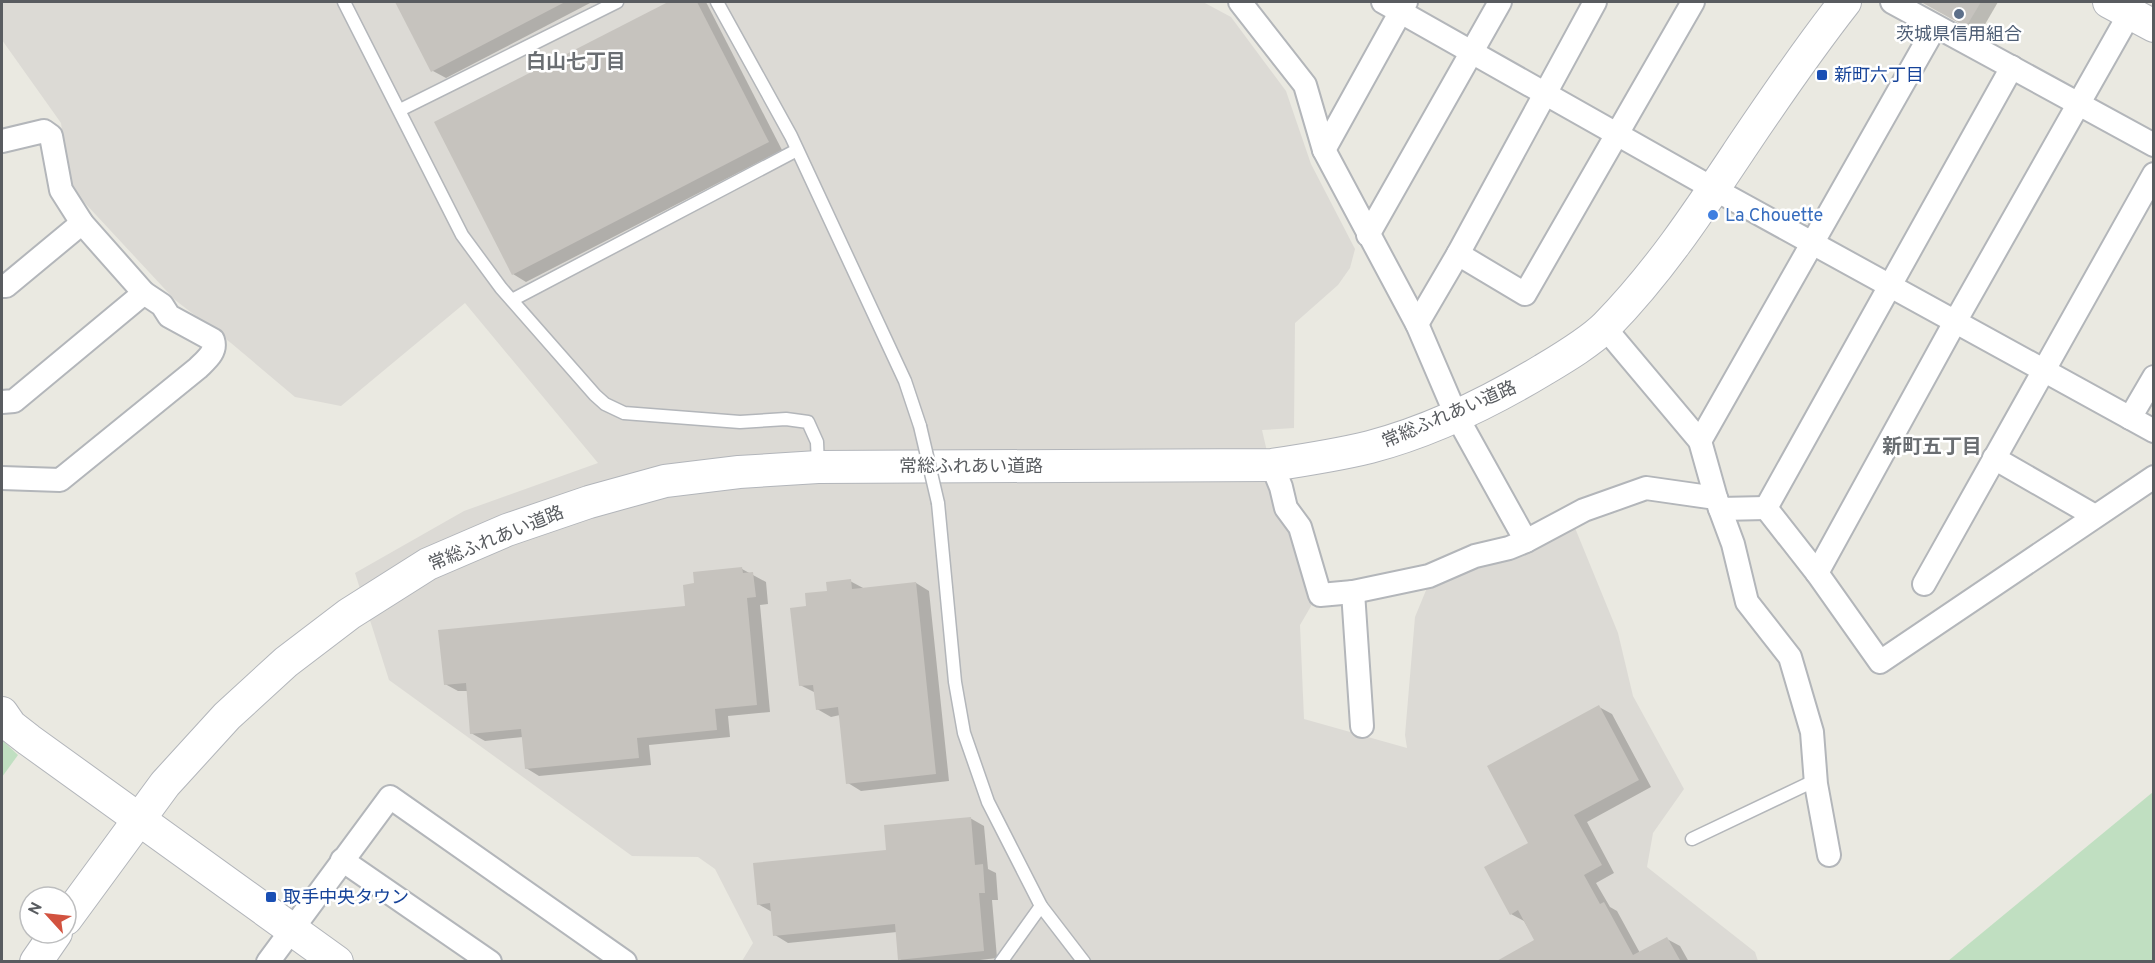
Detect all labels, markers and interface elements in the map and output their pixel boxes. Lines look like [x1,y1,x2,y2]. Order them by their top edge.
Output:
marker: 茨城県信用組合 [1952,7,1966,21]
place label: 茨城県信用組合 [1896,24,2022,47]
district label: 白山七丁目 [526,50,626,76]
place label: 新町六丁目 [1834,65,1924,88]
marker: 新町六丁目 [1815,68,1829,82]
place label: La Chouette [1725,205,1823,228]
marker: La Chouette [1706,208,1720,222]
street label: 常総ふれあい道路 [1379,377,1520,454]
district label: 新町五丁目 [1882,435,1982,461]
street label: 常総ふれあい道路 [899,456,1043,479]
street label: 常総ふれあい道路 [425,502,568,577]
north arrow [18,885,78,945]
place label: 取手中央タウン [283,887,409,910]
marker: 取手中央タウン [264,890,278,904]
text: N [25,899,48,919]

